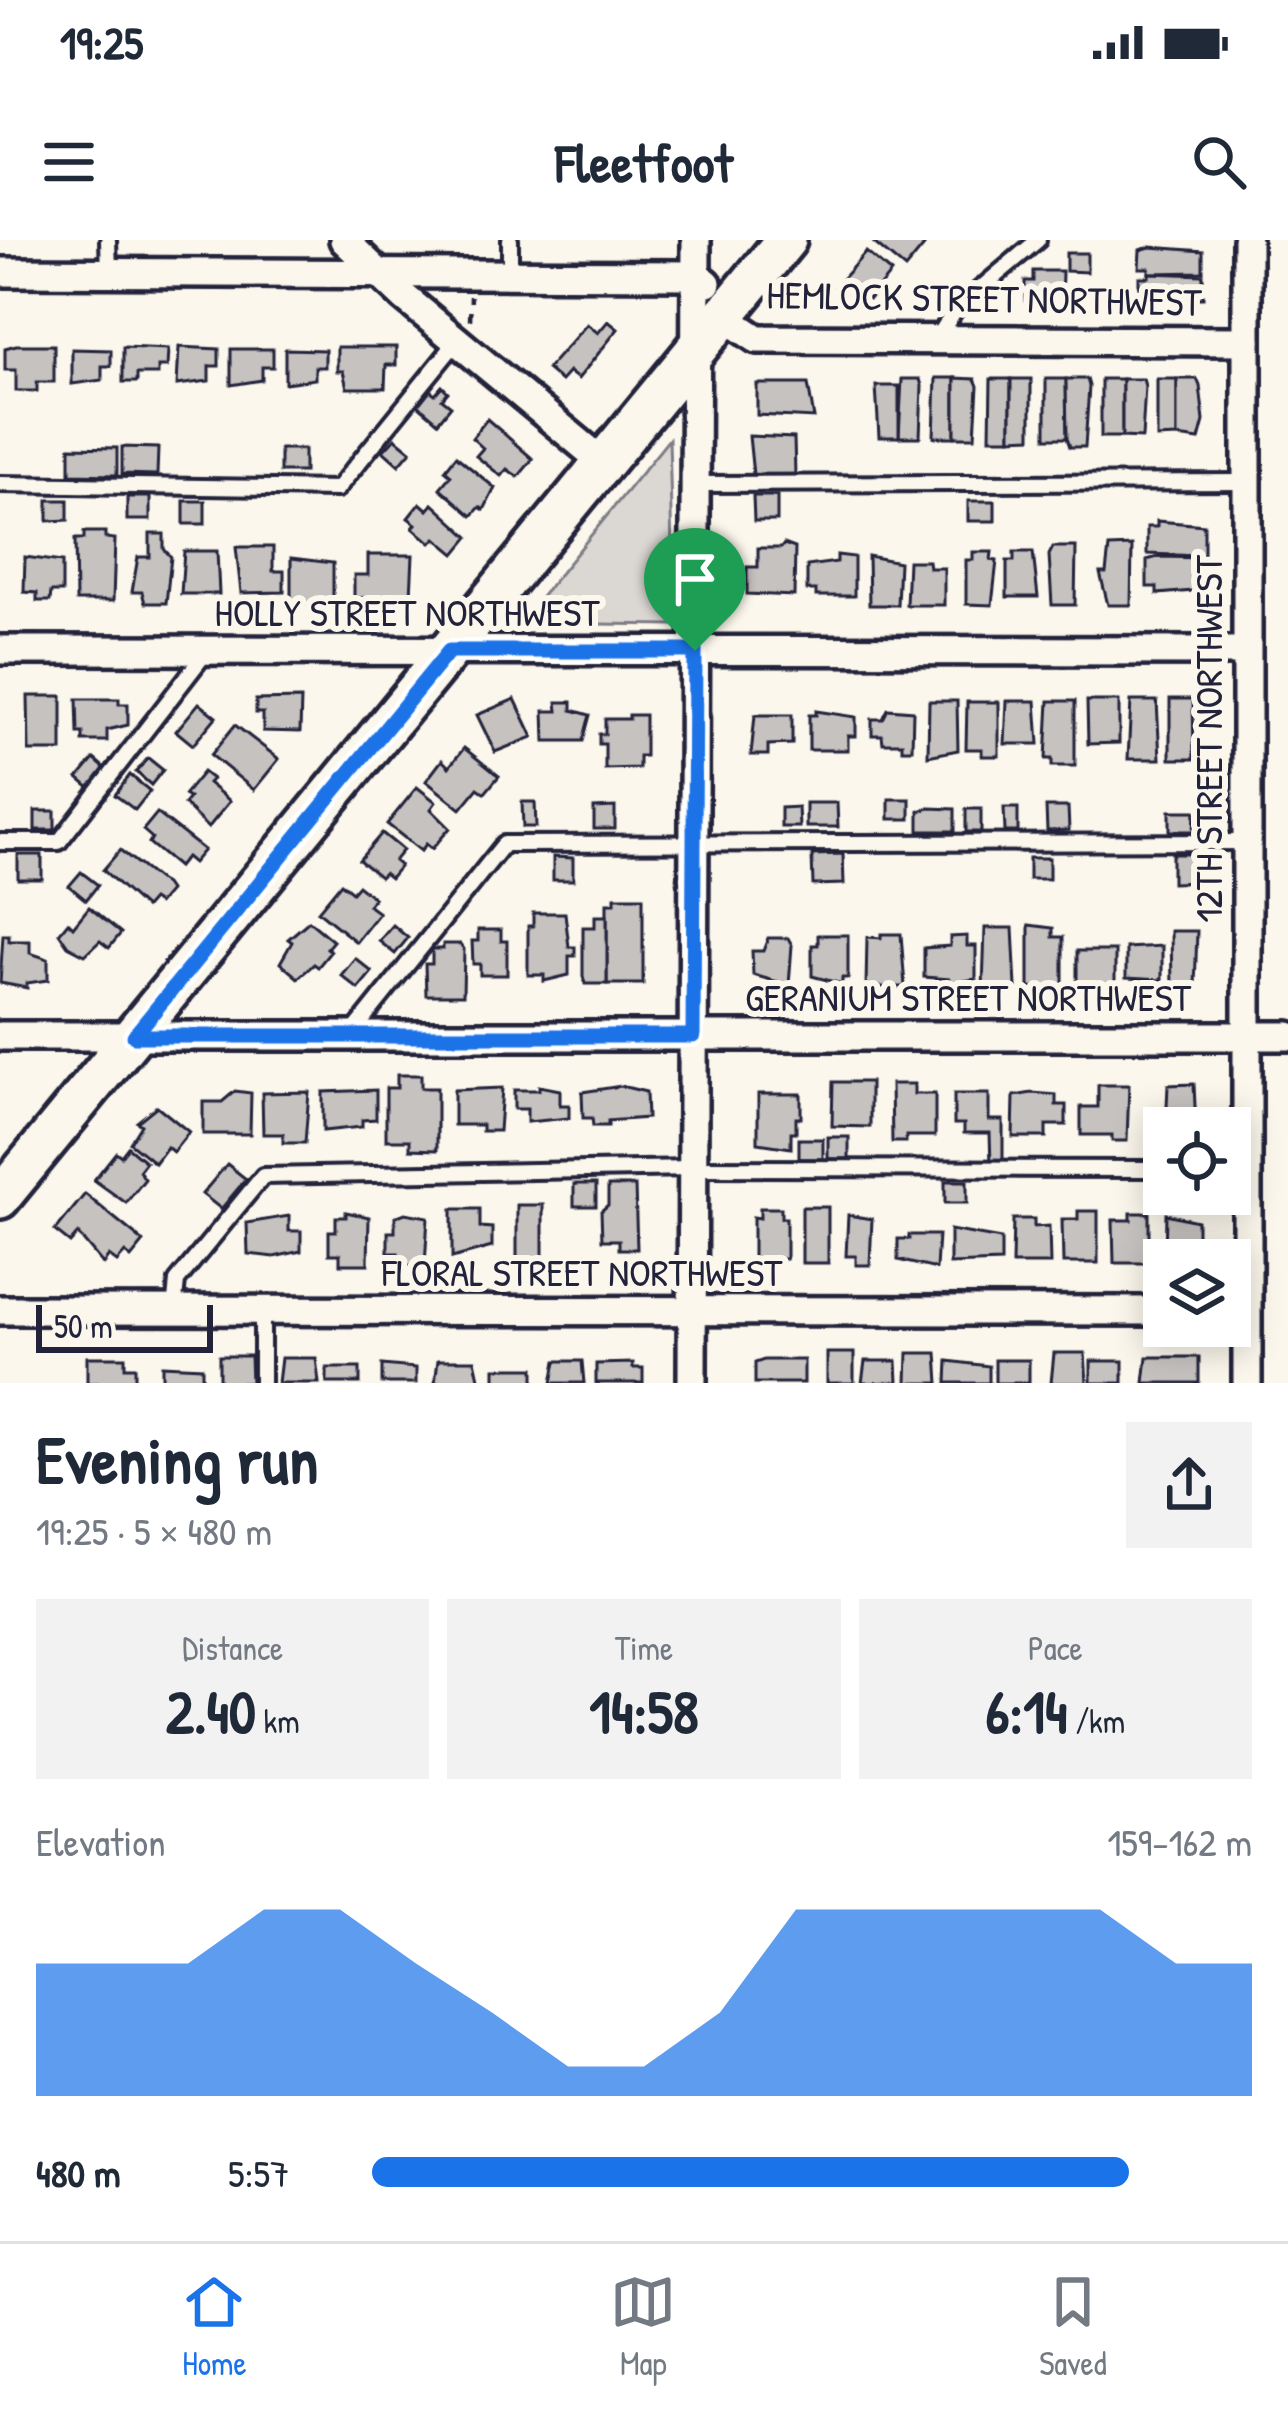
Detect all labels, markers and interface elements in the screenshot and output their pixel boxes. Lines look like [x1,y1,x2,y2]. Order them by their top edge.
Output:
text: 19:25 [60,12,143,73]
text: Fleetfoot [555,126,733,199]
icon: menu [36,129,102,195]
icon: search [1186,129,1252,195]
street label: HEMLOCK STREET NORTHWEST [766,267,1203,328]
pin [644,528,746,651]
icon: arrive [662,546,728,612]
street label: 12TH STREET NORTHWEST [1181,555,1234,923]
street label: HOLLY STREET NORTHWEST [215,585,600,638]
street label: GERANIUM STREET NORTHWEST [745,970,1192,1023]
map controls [1143,1107,1251,1347]
button: locate [1143,1107,1251,1215]
button: layers [1143,1239,1251,1347]
street label: FLORAL STREET NORTHWEST [381,1245,783,1298]
scale bar [36,1299,213,1352]
text: 50 m [54,1304,113,1348]
text: Evening run [36,1414,318,1504]
button: share [1126,1422,1252,1548]
text: 19:25 · 5 × 480 m [36,1504,272,1557]
text: Distance [182,1626,283,1670]
text: Time [615,1626,673,1670]
text: Pace [1028,1626,1083,1670]
text: 2.40 [166,1670,256,1752]
text: 14:58 [589,1670,699,1752]
text: 6:14 [985,1670,1068,1752]
text: km [256,1699,300,1743]
text: /km [1068,1699,1125,1743]
text: Elevation [36,1815,166,1868]
text: 159–162 m [1107,1815,1252,1868]
text: 480 m [36,2146,120,2199]
text: 5:57 [228,2146,289,2199]
tab: Home [181,2269,247,2385]
tab: Map [610,2269,676,2385]
tab: Saved [1039,2269,1107,2385]

